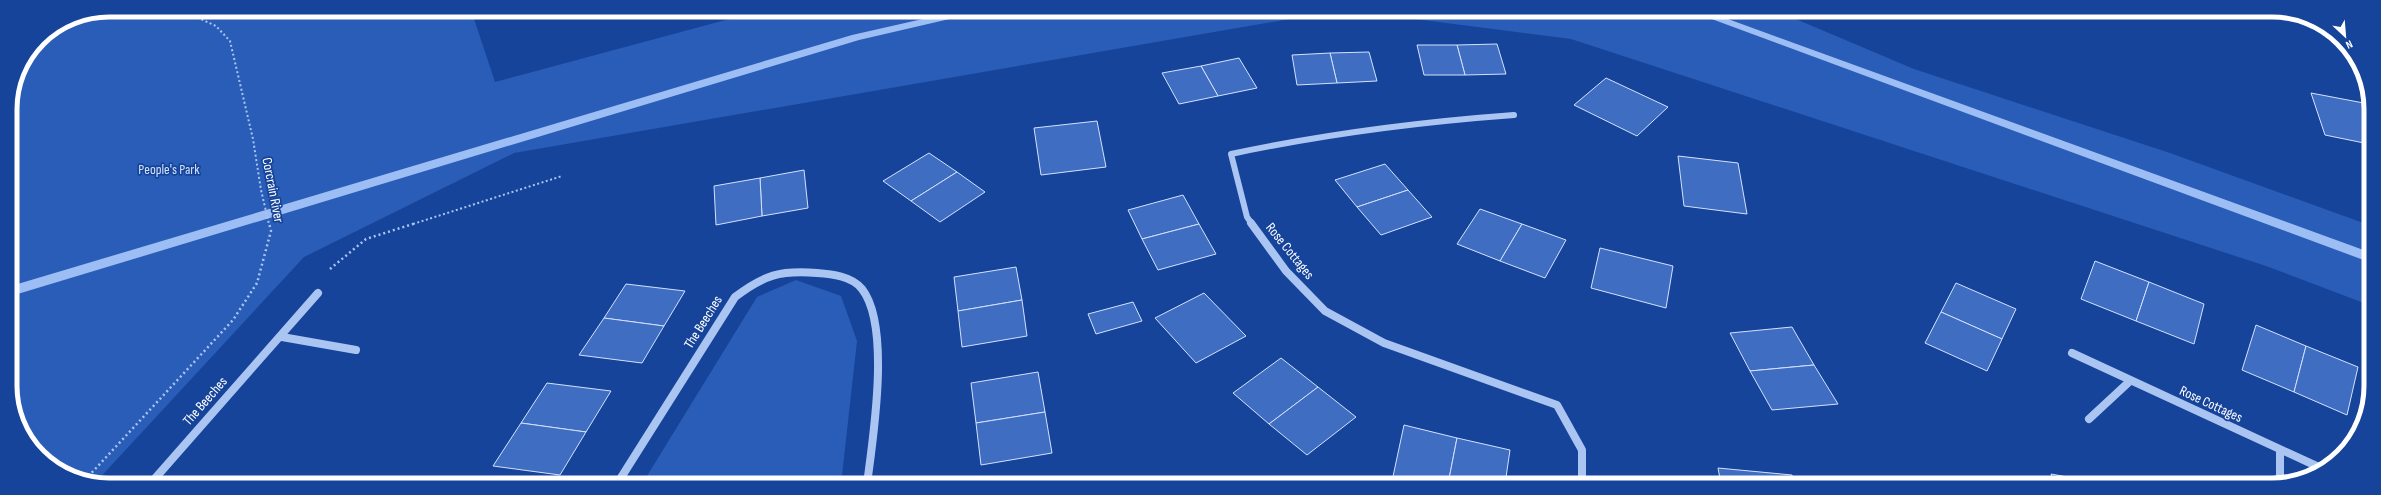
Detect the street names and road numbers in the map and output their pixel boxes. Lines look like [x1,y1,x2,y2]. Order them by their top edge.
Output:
street label: Corcrain River [258,156,288,224]
street label: Rose Cottages [1262,219,1318,283]
street label: The Beeches [680,292,726,352]
street label: The Beeches [179,373,231,429]
street label: Rose Cottages [2177,382,2245,426]

